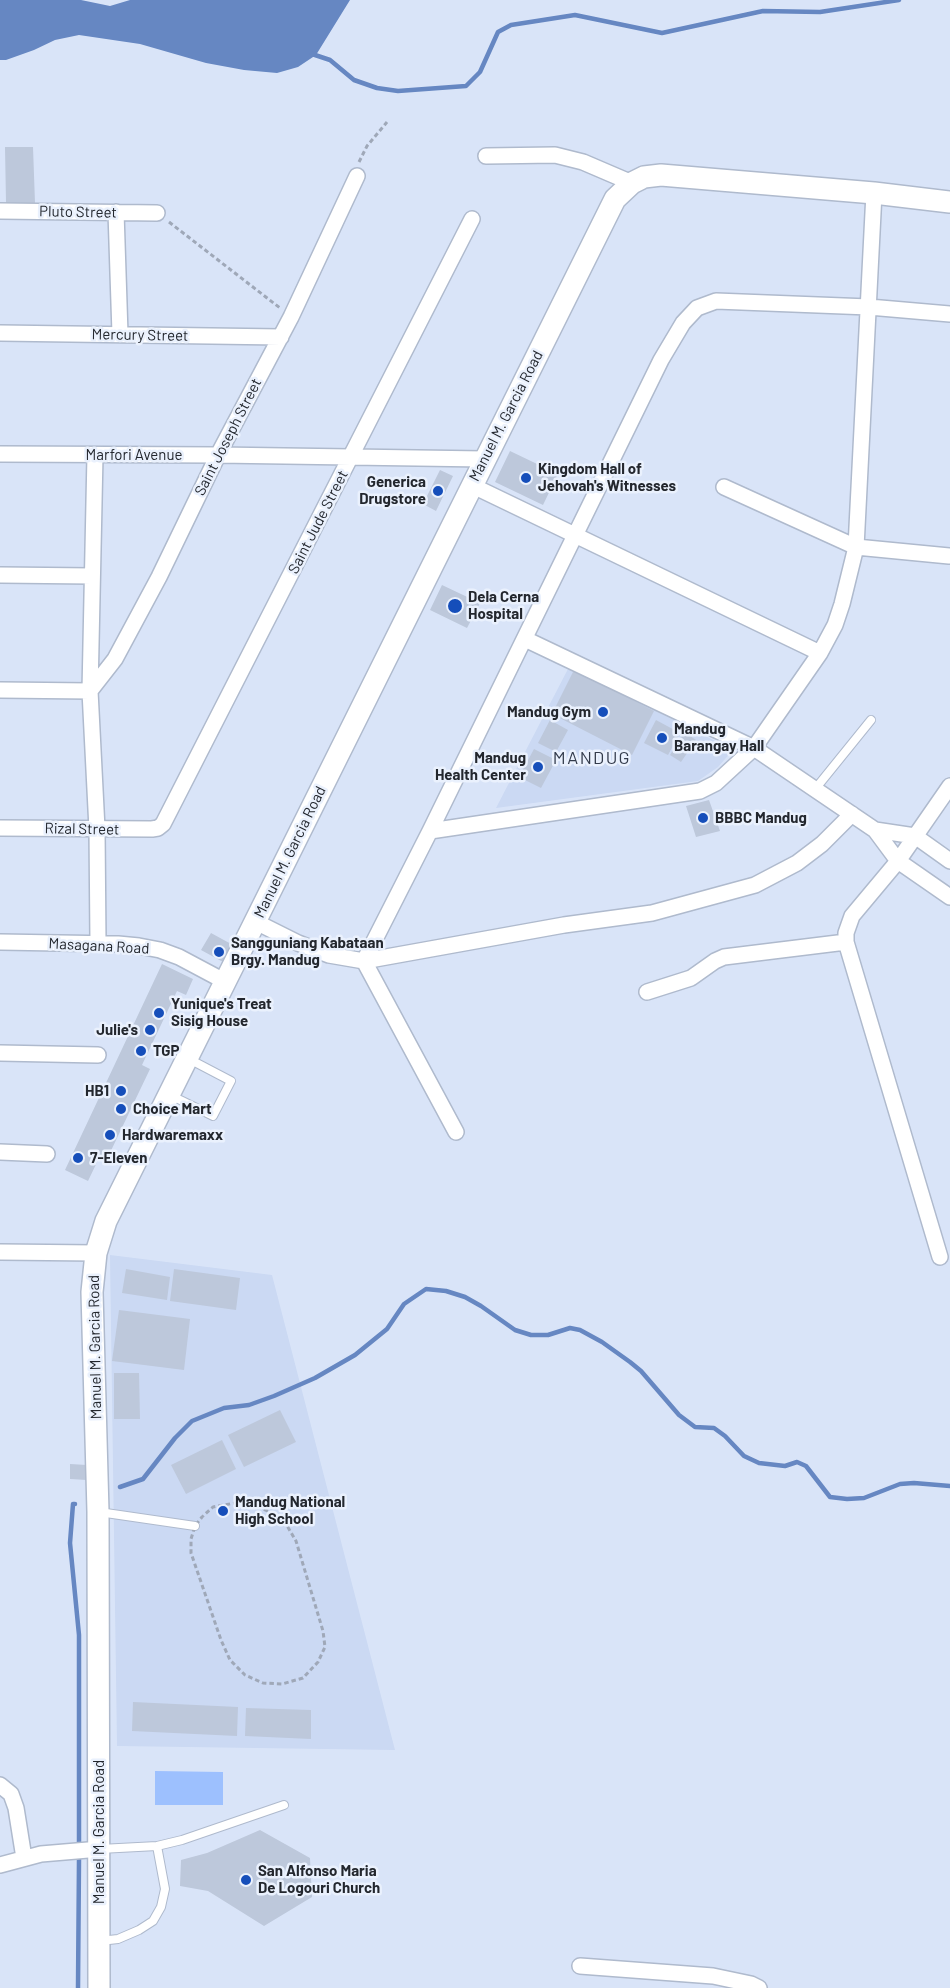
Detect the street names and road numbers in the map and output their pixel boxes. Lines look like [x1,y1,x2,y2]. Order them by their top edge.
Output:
street label: Pluto Street [39,202,117,222]
street label: Mercury Street [92,325,188,345]
street label: Manuel M. Garcia Road [465,348,547,484]
street label: Saint Joseph Street [191,375,265,499]
street label: Marfori Avenue [86,446,182,464]
street label: Saint Jude Street [284,467,352,577]
street label: Manuel M. Garcia Road [250,783,330,921]
street label: Rizal Street [44,819,120,839]
street label: Masagana Road [48,934,150,958]
street label: Manuel M. Garcia Road [85,1275,105,1419]
street label: Manuel M. Garcia Road [90,1760,108,1904]

